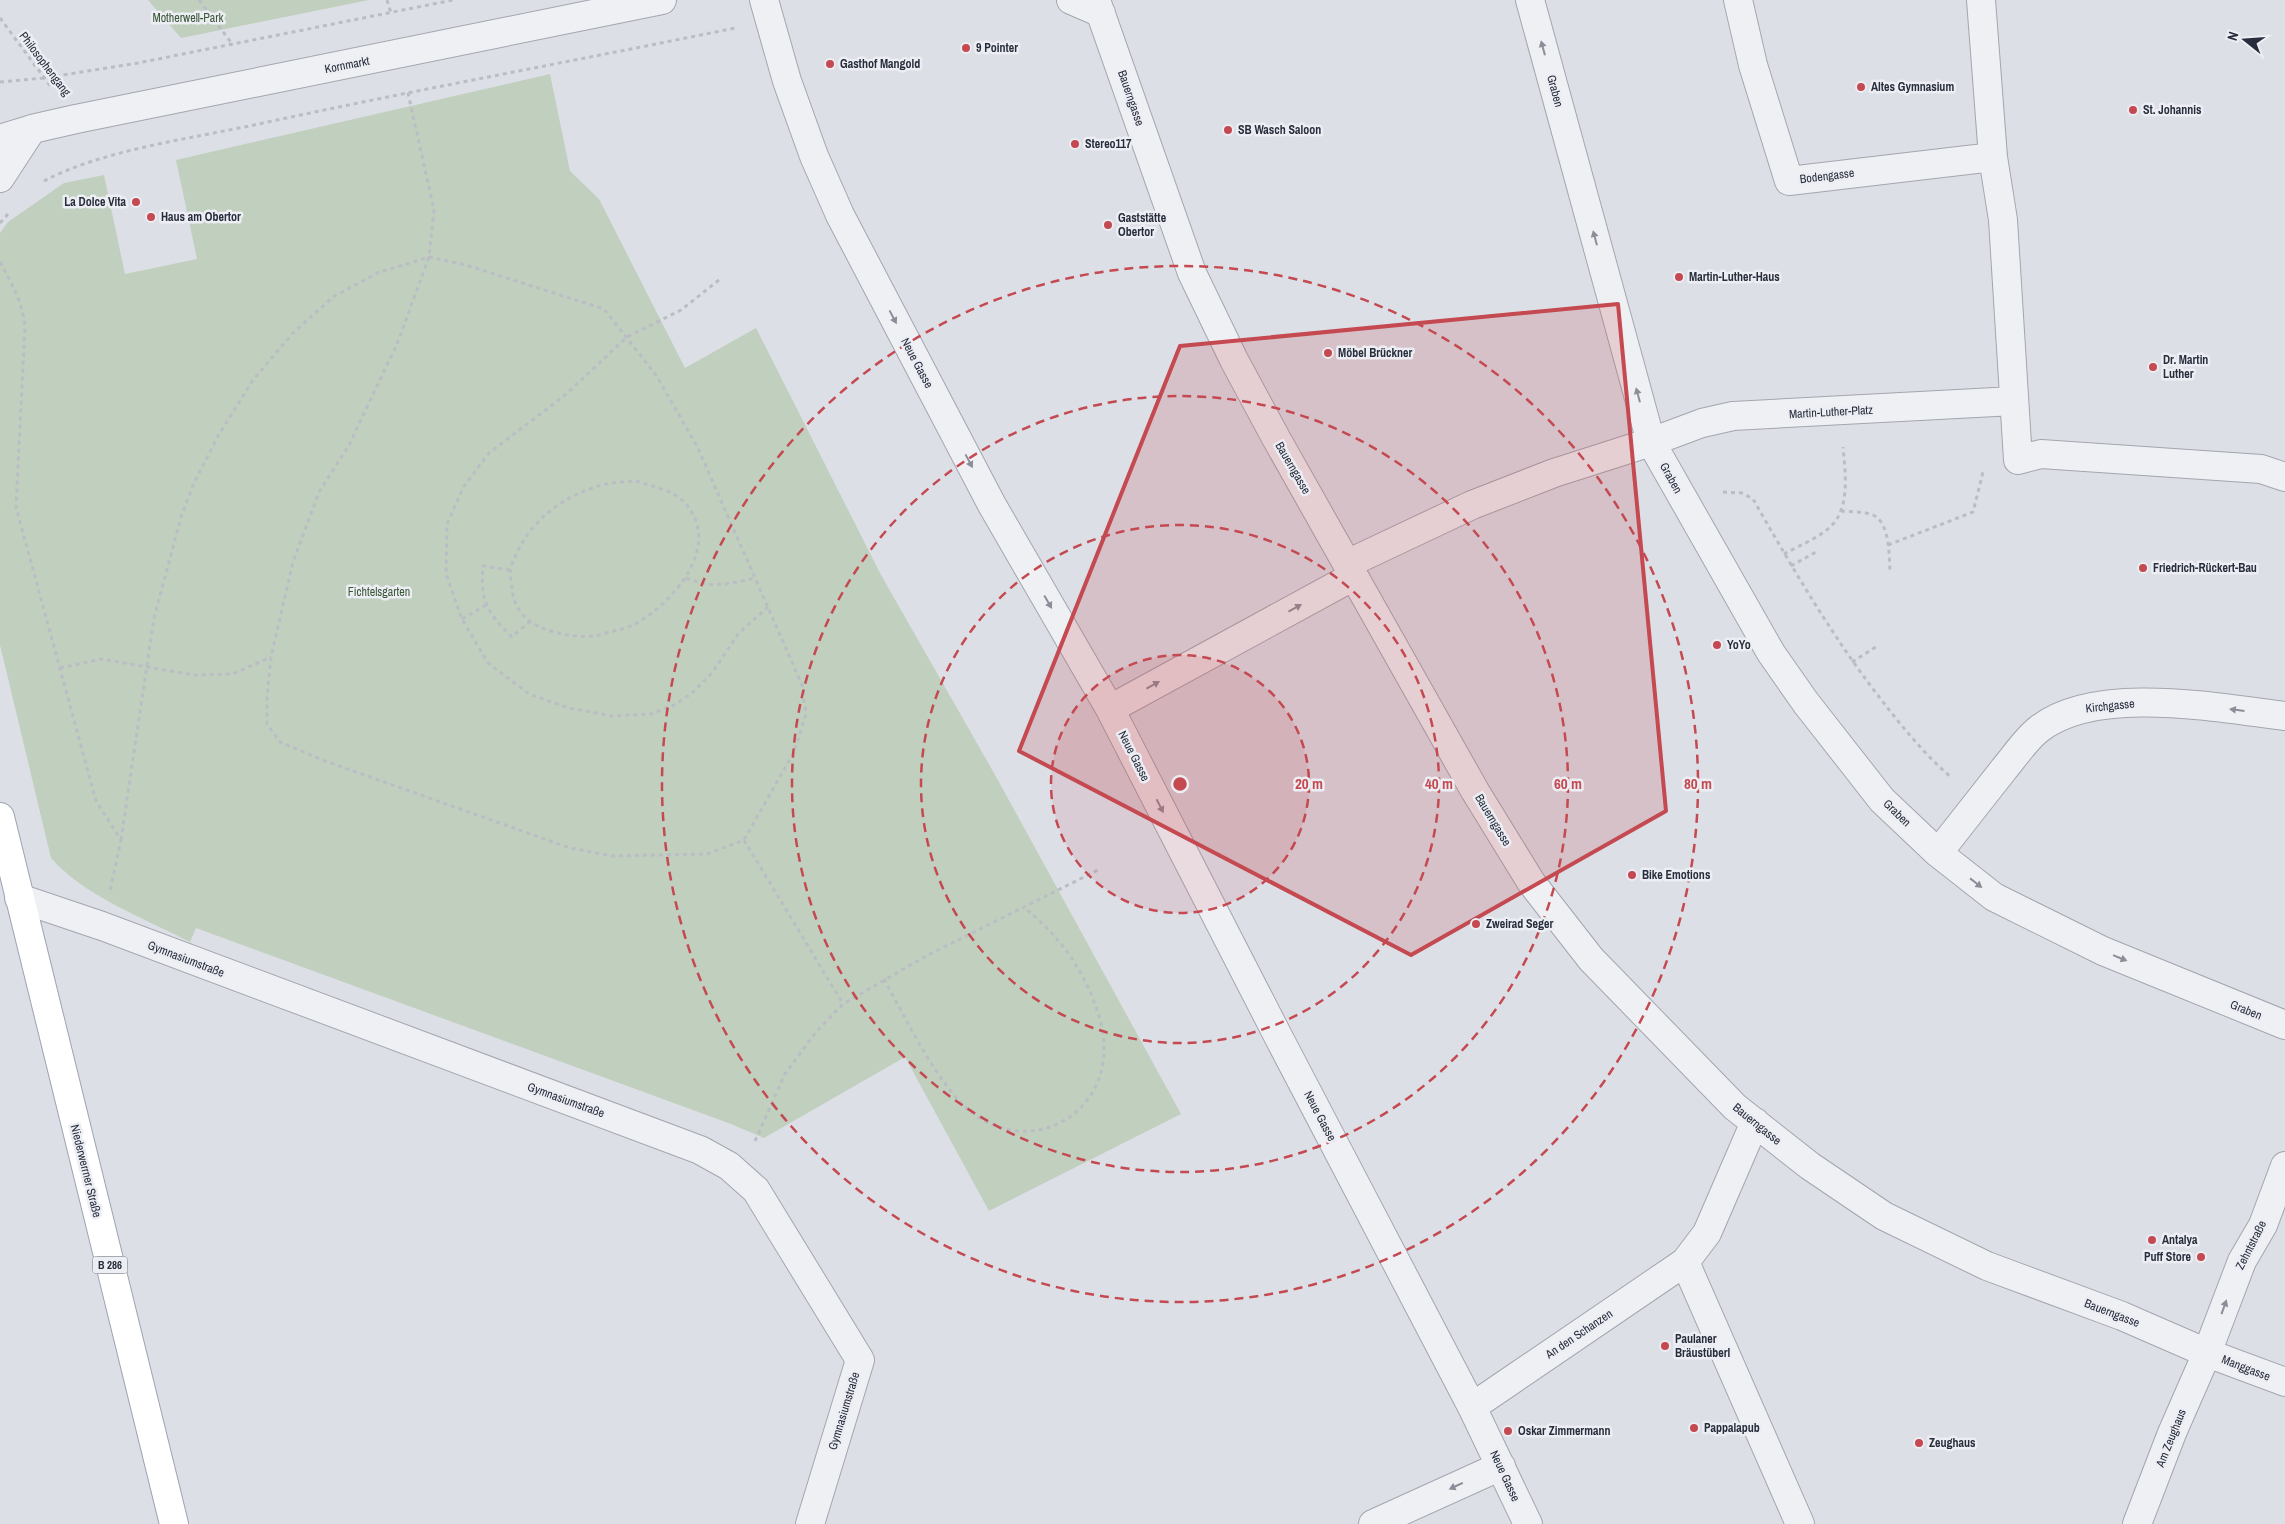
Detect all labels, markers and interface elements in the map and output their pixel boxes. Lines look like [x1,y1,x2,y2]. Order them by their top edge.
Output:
park label: Motherwell-Park [152,10,224,26]
north arrow [2220,15,2270,65]
street label: Philosophengang [16,29,75,100]
text: N [2223,30,2242,43]
place label: 9 Pointer [976,40,1018,56]
one-way arrow [1539,40,1547,55]
marker: 9 Pointer [960,42,972,54]
street label: Kornmarkt [323,53,371,77]
place label: Gasthof Mangold [840,56,920,72]
marker: Gasthof Mangold [824,58,836,70]
street label: Bauerngasse [1114,68,1148,128]
street label: Graben [1543,73,1567,109]
place label: Altes Gymnasium [1871,79,1954,95]
marker: Altes Gymnasium [1855,81,1867,93]
place label: St. Johannis [2143,102,2202,118]
marker: St. Johannis [2127,104,2139,116]
place label: SB Wasch Saloon [1238,122,1321,138]
marker: SB Wasch Saloon [1222,124,1234,136]
place label: Stereo117 [1085,136,1132,152]
marker: Stereo117 [1069,138,1081,150]
street label: Bodengasse [1799,165,1855,187]
place label: La Dolce Vita [64,194,127,210]
marker: La Dolce Vita [130,196,142,208]
place label: Haus am Obertor [161,209,241,225]
place label: Gaststätte Obertor [1118,210,1167,240]
marker: Haus am Obertor [145,211,157,223]
marker: Gaststätte Obertor [1102,219,1114,231]
one-way arrow [1591,231,1599,246]
place label: Martin-Luther-Haus [1689,269,1780,285]
marker: Martin-Luther-Haus [1673,271,1685,283]
one-way arrow [889,310,897,324]
street label: Neue Gasse [897,335,937,391]
place label: Möbel Brückner [1338,345,1413,361]
marker: Möbel Brückner [1322,347,1334,359]
place label: Dr. Martin Luther [2163,352,2208,382]
marker: Dr. Martin Luther [2147,361,2159,373]
one-way arrow [1634,387,1642,402]
street label: Martin-Luther-Platz [1789,402,1874,422]
street label: Bauerngasse [1272,439,1314,497]
one-way arrow [965,453,973,468]
street label: Graben [1656,460,1686,496]
place label: Friedrich-Rückert-Bau [2153,560,2257,576]
marker: Friedrich-Rückert-Bau [2137,562,2149,574]
park label: Fichtelsgarten [348,584,410,600]
one-way arrow [1044,596,1053,609]
one-way arrow [1288,604,1303,612]
place label: YoYo [1727,637,1751,653]
marker: YoYo [1711,639,1723,651]
one-way arrow [1146,681,1159,690]
street label: Kirchgasse [2085,695,2135,717]
one-way arrow [2228,706,2244,714]
street label: Neue Gasse [1114,728,1154,784]
text: 20 m [1295,773,1323,794]
text: 40 m [1425,773,1453,794]
text: 60 m [1554,773,1582,794]
text: 80 m [1684,773,1712,794]
centre of rings [1171,775,1189,793]
street label: Bauerngasse [1471,791,1515,849]
street label: Graben [1880,796,1914,830]
one-way arrow [1156,799,1164,813]
place label: Bike Emotions [1642,867,1711,883]
marker: Bike Emotions [1626,869,1638,881]
one-way arrow [1969,877,1982,888]
place label: Zweirad Seger [1486,916,1553,932]
marker: Zweirad Seger [1470,918,1482,930]
street label: Gymnasiumstraße [145,937,227,981]
one-way arrow [2113,954,2128,962]
street label: Graben [2228,996,2264,1024]
street label: Gymnasiumstraße [525,1079,607,1121]
street label: Neue Gasse [1300,1088,1340,1144]
street label: Bauerngasse [1729,1100,1785,1148]
street label: Niederwerrner Straße [67,1123,105,1219]
street label: Zehntstraße [2232,1218,2270,1272]
place label: Antalya [2162,1232,2198,1248]
marker: Antalya [2146,1234,2158,1246]
place label: Puff Store [2144,1249,2192,1265]
marker: Puff Store [2195,1251,2207,1263]
road number: B 286 [92,1256,128,1274]
street label: Bauerngasse [2082,1295,2142,1331]
one-way arrow [2220,1299,2228,1314]
street label: An den Schanzen [1541,1306,1616,1363]
place label: Paulaner Bräustüberl [1675,1331,1730,1361]
marker: Paulaner Bräustüberl [1659,1340,1671,1352]
street label: Manggasse [2219,1351,2273,1385]
street label: Gymnasiumstraße [825,1370,863,1452]
street label: Am Zeughaus [2152,1407,2190,1470]
place label: Pappalapub [1704,1420,1760,1436]
marker: Pappalapub [1688,1422,1700,1434]
place label: Oskar Zimmermann [1518,1423,1610,1439]
marker: Oskar Zimmermann [1502,1425,1514,1437]
place label: Zeughaus [1929,1435,1976,1451]
marker: Zeughaus [1913,1437,1925,1449]
street label: Neue Gasse [1486,1448,1524,1504]
one-way arrow [1449,1482,1463,1490]

